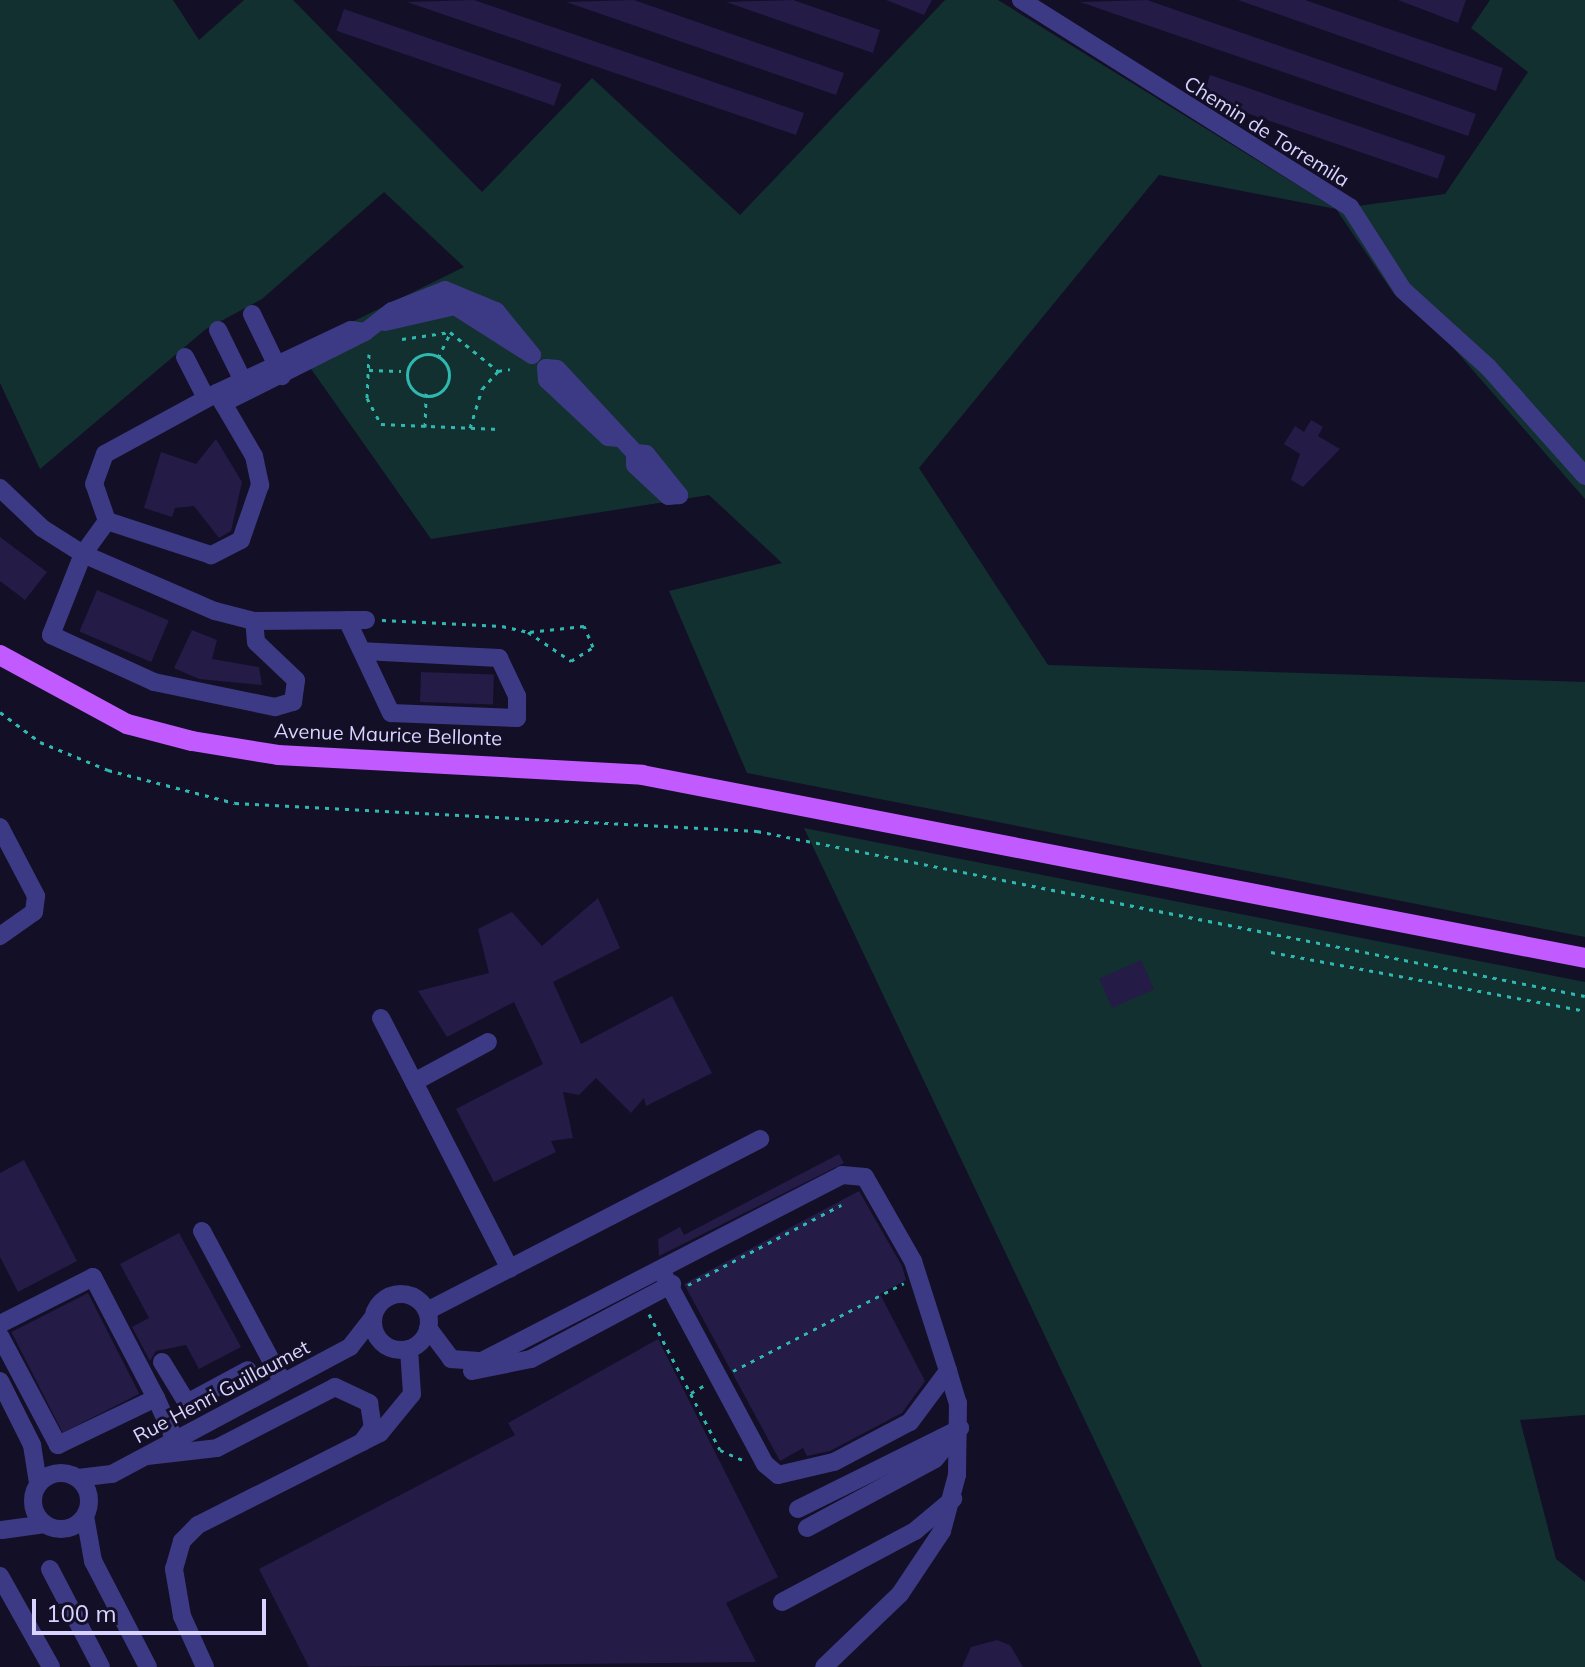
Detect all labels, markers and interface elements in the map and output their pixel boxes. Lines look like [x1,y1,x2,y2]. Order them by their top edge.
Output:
street label: Chemin de Torremila [1180,70,1354,192]
street label: Avenue Maurice Bellonte [273,718,503,750]
street label: Rue Henri Guillaumet [129,1334,313,1448]
scale bar [36,1583,270,1633]
text: 100 m [46,1598,117,1628]

